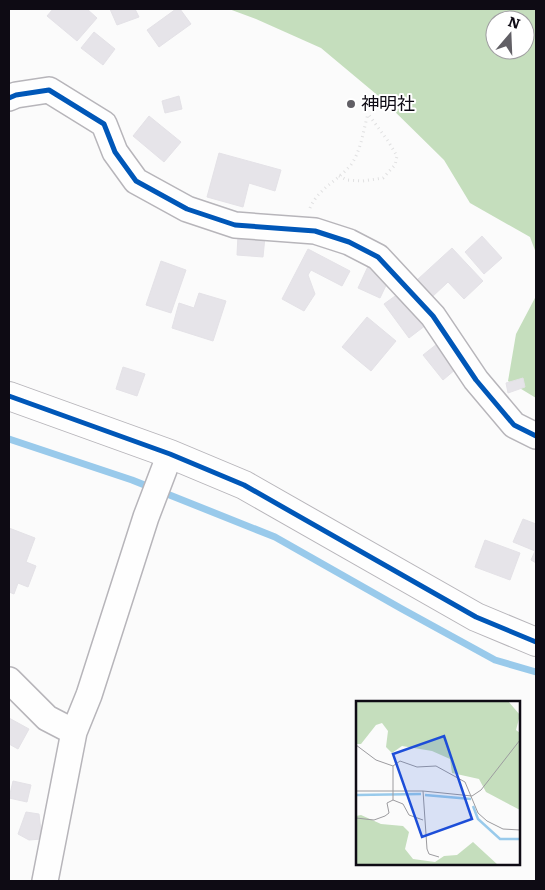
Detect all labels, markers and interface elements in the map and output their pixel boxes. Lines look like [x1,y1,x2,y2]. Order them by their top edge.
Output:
north arrow [485,10,535,60]
text: N [506,10,524,33]
place label: 神明社 [361,89,415,116]
marker: 神明社 [345,98,357,110]
inset map [356,701,520,865]

